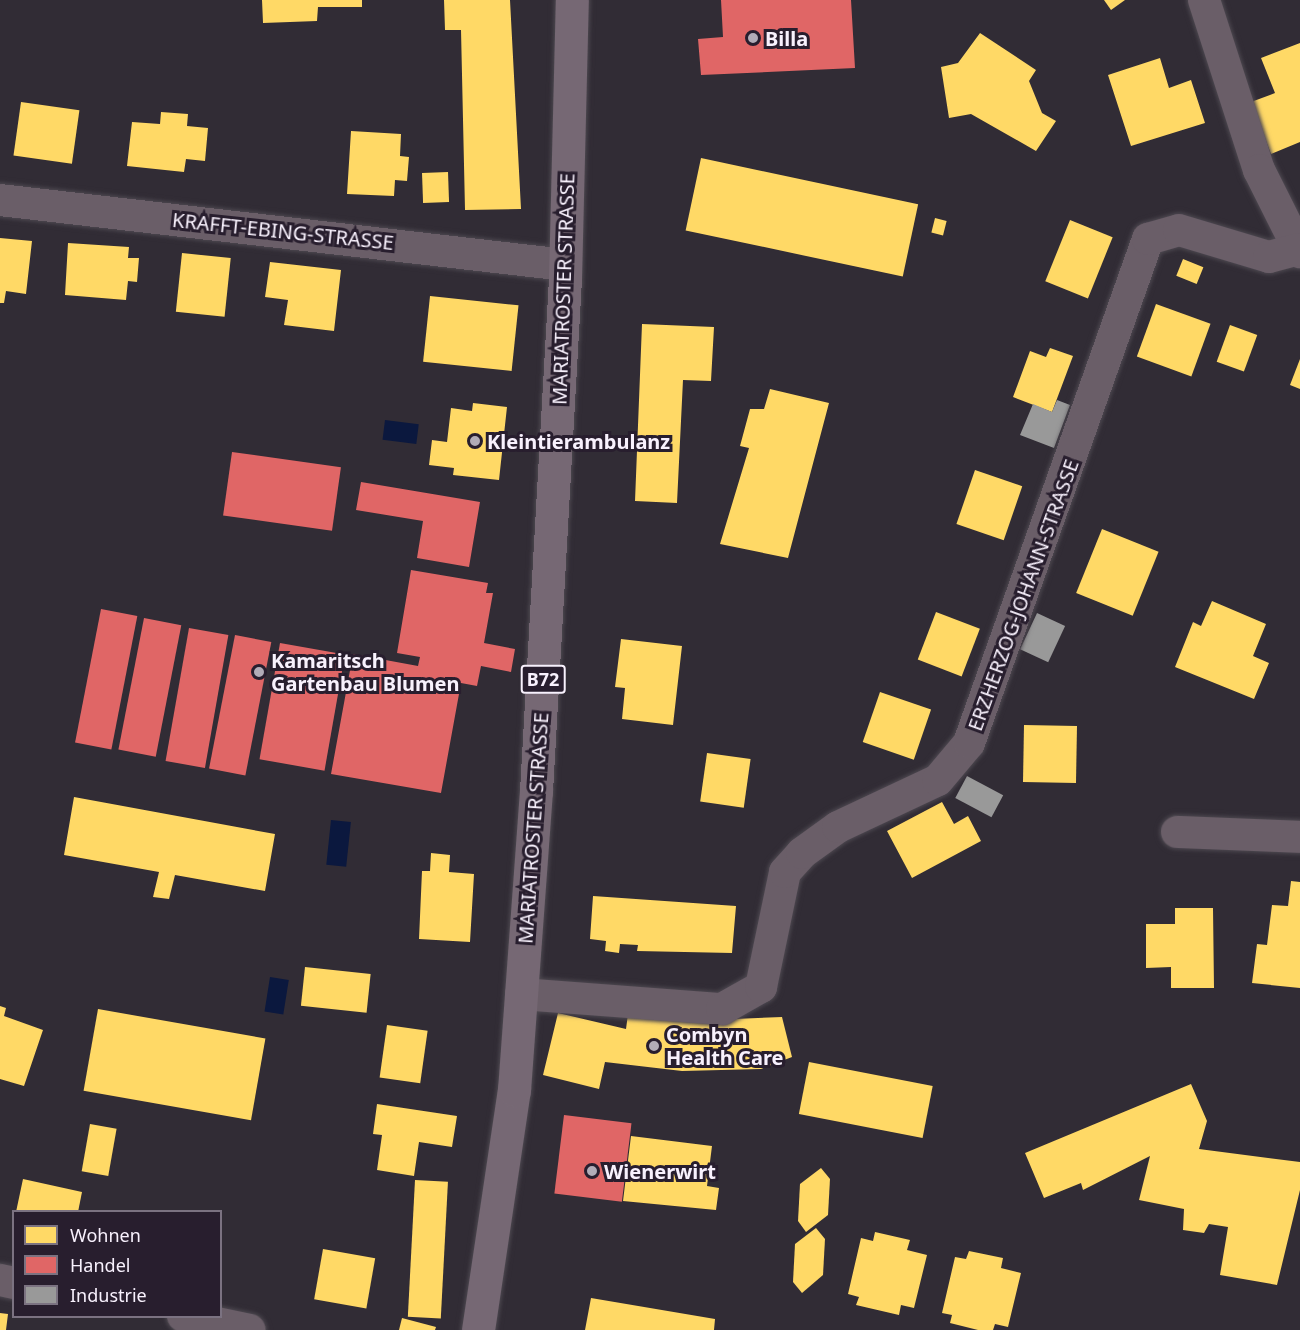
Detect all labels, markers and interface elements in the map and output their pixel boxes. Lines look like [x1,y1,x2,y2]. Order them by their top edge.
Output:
place label: Billa [765,26,808,50]
marker: Billa [746,31,760,45]
street label: MARIATROSTER STRASSE [547,173,579,405]
street label: KRAFFT-EBING-STRASSE [171,207,395,255]
place label: Kleintierambulanz [487,429,670,453]
marker: Kleintierambulanz [468,434,482,448]
street label: ERZHERZOG-JOHANN-STRASSE [963,456,1083,734]
place label: Kamaritsch Gartenbau Blumen [271,648,460,695]
road number: B72 [520,664,566,694]
marker: Kamaritsch Gartenbau Blumen [252,665,266,679]
street label: MARIATROSTER STRASSE [513,711,553,945]
place label: Combyn Health Care [666,1022,783,1069]
marker: Combyn Health Care [647,1039,661,1053]
place label: Wienerwirt [604,1159,716,1183]
marker: Wienerwirt [585,1164,599,1178]
legend [12,1210,222,1318]
text: Wohnen [70,1223,141,1247]
text: Handel [70,1253,130,1277]
text: Industrie [70,1283,147,1307]

